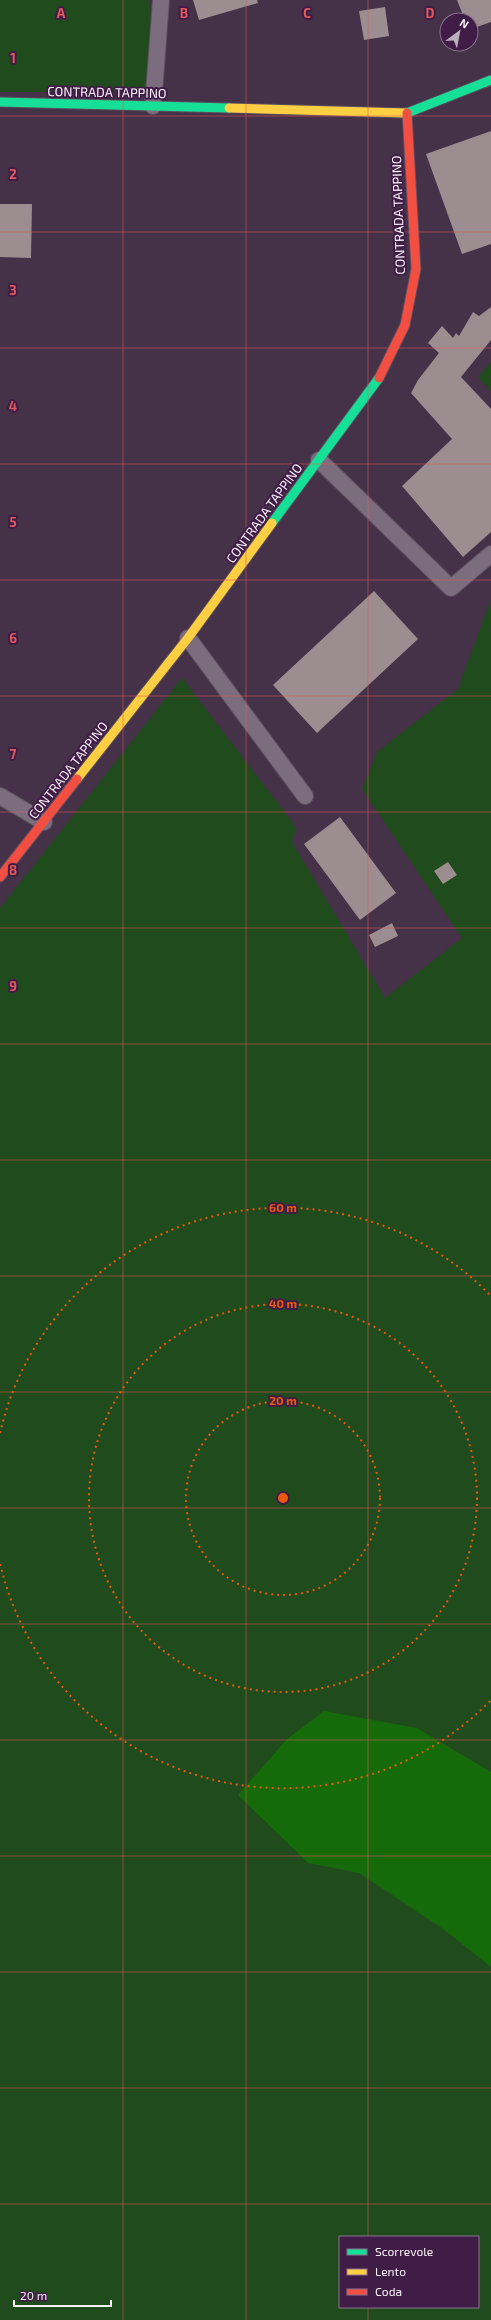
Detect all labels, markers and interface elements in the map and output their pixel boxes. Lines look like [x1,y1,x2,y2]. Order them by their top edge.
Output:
text: A [57,5,66,21]
text: B [180,5,188,21]
text: C [303,5,311,21]
text: D [426,5,435,21]
north arrow [439,12,479,52]
text: N [458,15,471,31]
text: 1 [10,50,16,66]
street label: CONTRADA TAPPINO [47,83,167,101]
street label: CONTRADA TAPPINO [388,155,408,275]
text: 2 [9,166,17,182]
text: 3 [9,282,17,298]
text: 4 [9,398,17,414]
street label: CONTRADA TAPPINO [222,460,306,566]
text: 5 [9,514,17,530]
text: 6 [9,630,17,646]
street label: CONTRADA TAPPINO [25,718,111,822]
text: 7 [10,746,17,762]
text: 8 [9,862,17,878]
text: 9 [9,978,17,994]
text: 60 m [269,1200,297,1214]
text: 40 m [269,1296,297,1310]
text: 20 m [269,1393,297,1407]
centre of rings [276,1491,290,1505]
legend [339,2236,479,2308]
text: Scorrevole [375,2244,433,2258]
text: Lento [375,2264,406,2278]
scale bar [14,2282,111,2308]
text: Coda [375,2284,402,2298]
text: 20 m [20,2288,47,2302]

